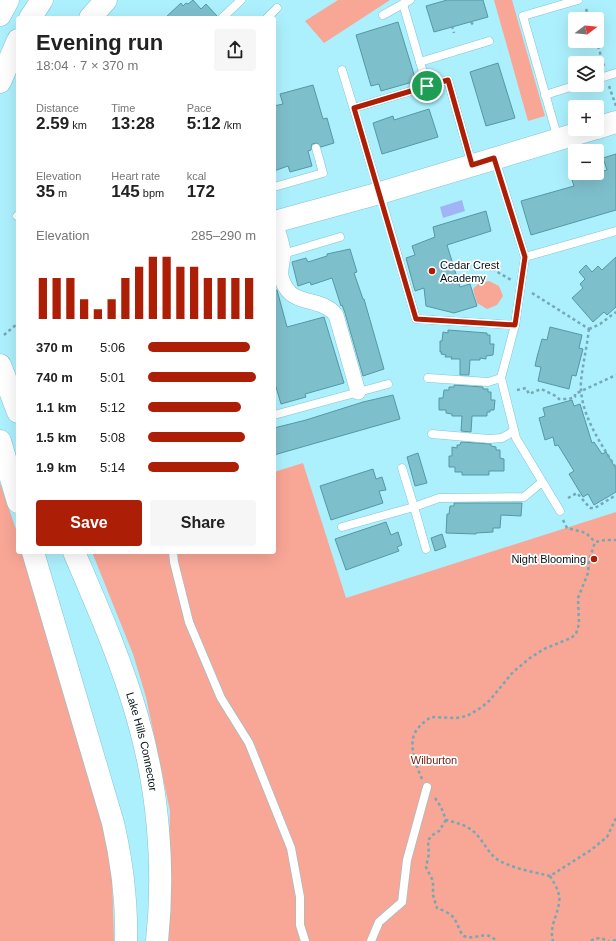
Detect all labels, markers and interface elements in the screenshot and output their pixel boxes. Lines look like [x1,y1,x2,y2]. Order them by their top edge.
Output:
north arrow [568,12,604,48]
map controls [568,12,604,180]
button: share [214,29,256,71]
text: Evening run [36,30,163,55]
button: layers [568,56,604,92]
text: 18:04 · 7 × 370 m [36,58,138,73]
pin [410,69,444,103]
icon: arrive [416,75,438,97]
button: + [568,100,604,136]
text: Distance [36,102,79,114]
text: Time [111,102,135,114]
text: Pace [187,102,212,114]
text: 2.59 [36,114,69,133]
text: 13:28 [111,114,155,133]
text: 5:12 [187,114,221,133]
text: km [69,119,87,131]
text: /km [221,119,241,131]
button: − [568,144,604,180]
text: Elevation [36,170,81,182]
text: Heart rate [111,170,160,182]
text: kcal [187,170,206,182]
text: 35 [36,182,55,201]
text: 145 [111,182,140,201]
text: 172 [187,182,215,201]
text: m [55,187,67,199]
text: bpm [140,187,164,199]
text: Elevation [36,228,89,243]
text: 285–290 m [191,228,256,243]
place label: Cedar Crest Academy [440,259,499,284]
marker: Cedar Crest Academy [427,266,437,276]
text: 370 m [36,340,73,355]
text: 5:06 [100,340,125,355]
text: 740 m [36,370,73,385]
text: 5:01 [100,370,125,385]
text: 1.1 km [36,400,76,415]
text: 5:12 [100,400,125,415]
text: 1.5 km [36,430,76,445]
text: 5:08 [100,430,125,445]
text: 1.9 km [36,460,76,475]
text: 5:14 [100,460,125,475]
button: Save [36,500,142,546]
button: Share [150,500,256,546]
place label: Night Blooming [511,553,586,565]
marker: Night Blooming [589,554,599,564]
street label: Lake Hills Connector [124,691,160,792]
park label: Wilburton [411,754,457,766]

